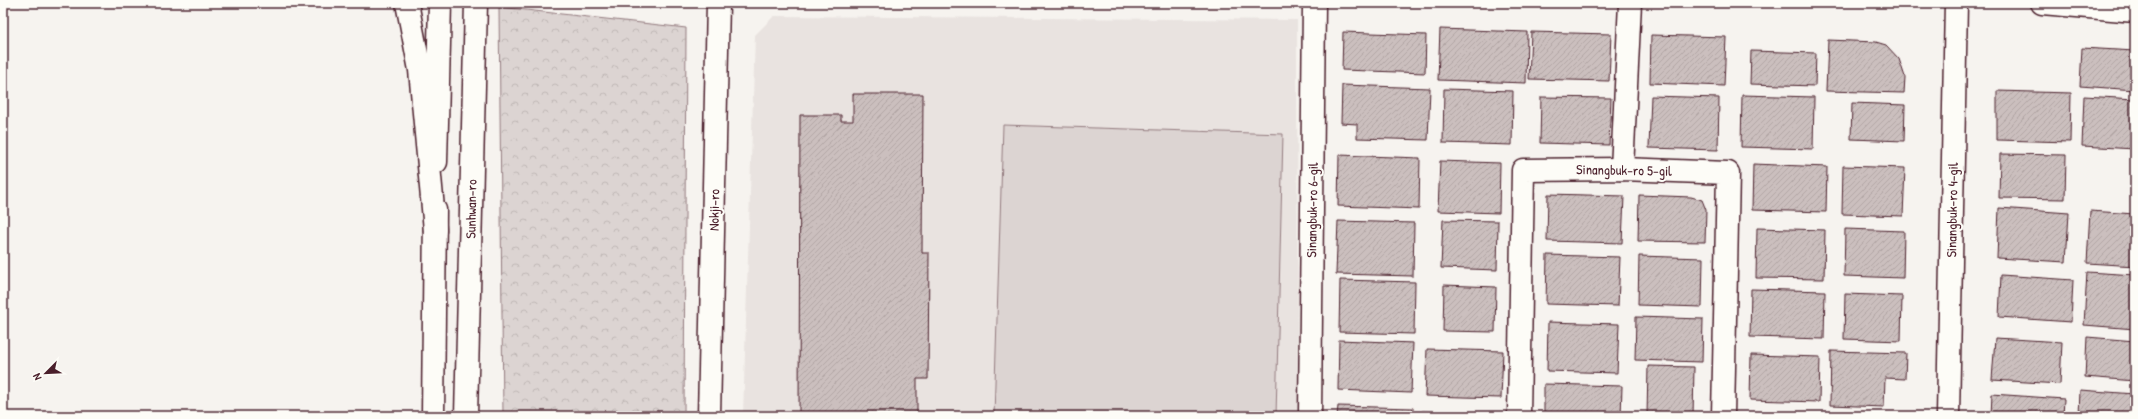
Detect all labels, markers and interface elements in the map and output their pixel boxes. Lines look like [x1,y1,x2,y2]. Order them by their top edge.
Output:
street label: Sinangbuk-ro 5-gil [1576,159,1672,181]
street label: Sinangbuk-ro 6-gil [1301,162,1323,258]
street label: Sinangbuk-ro 4-gil [1941,162,1963,258]
street label: Sunhwan-ro [460,179,481,239]
street label: Nokji-ro [704,188,724,231]
north arrow [26,353,66,393]
text: N [29,371,44,383]

